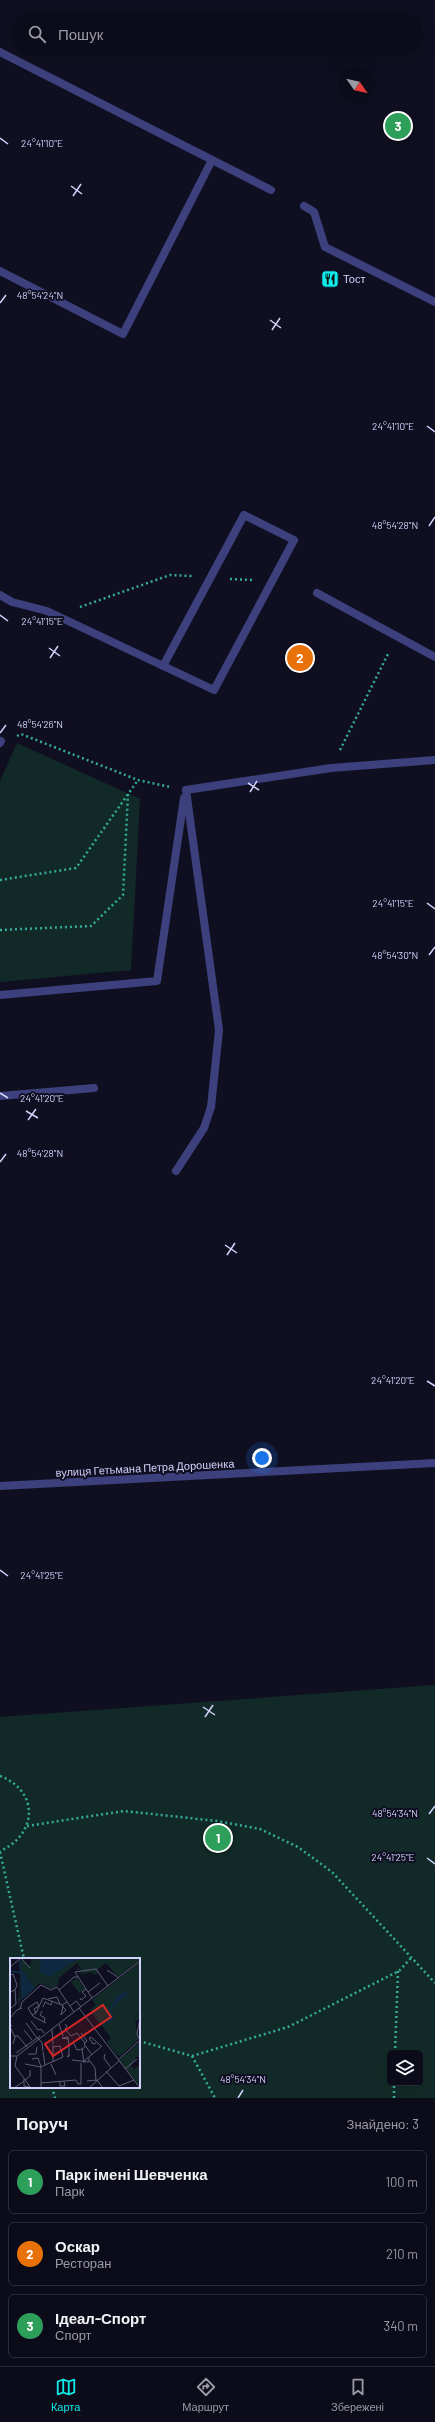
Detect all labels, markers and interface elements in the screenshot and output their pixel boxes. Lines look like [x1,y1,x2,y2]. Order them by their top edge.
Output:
search box [12,12,423,56]
icon: search [26,23,48,45]
text: Пошук [58,25,103,43]
north arrow [339,68,375,104]
pin: 3 [385,111,411,141]
text: 24°41'10"E [21,137,63,149]
restaurant icon: Тост [320,269,340,289]
place label: Тост [343,272,366,285]
text: 48°54'24"N [17,289,63,301]
text: 24°41'10"E [372,420,414,432]
text: 48°54'28"N [372,519,418,531]
text: 24°41'15"E [21,615,63,627]
pin: 2 [287,643,313,673]
text: 48°54'26"N [17,718,63,730]
text: 24°41'15"E [372,897,414,909]
text: 48°54'30"N [372,949,418,961]
text: 24°41'20"E [20,1092,64,1104]
text: 48°54'28"N [17,1147,63,1159]
text: 24°41'20"E [371,1374,415,1386]
your location [252,1448,272,1468]
street label: вулиця Гетьмана Петра Дорошенка [55,1456,236,1479]
text: 24°41'25"E [20,1569,64,1581]
text: 48°54'34"N [372,1807,418,1819]
pin: 1 [205,1823,231,1853]
text: 24°41'25"E [371,1851,415,1863]
inset map [10,1958,140,2088]
map controls [387,2050,423,2086]
button: layers [387,2050,423,2086]
text: 48°54'34"N [220,2073,266,2085]
text: Поруч [16,2113,68,2133]
text: Знайдено: 3 [347,2116,419,2132]
text: Парк імені Шевченка [55,2165,208,2183]
text: 1 [28,2174,32,2190]
text: 100 m [385,2174,418,2190]
text: Парк [55,2183,85,2199]
text: Оскар [55,2237,100,2255]
text: 2 [26,2246,34,2262]
text: 210 m [386,2246,418,2262]
text: Ресторан [55,2255,112,2271]
text: Ідеал-Спорт [55,2309,146,2327]
text: 3 [26,2318,34,2334]
text: 340 m [383,2318,418,2334]
text: Спорт [55,2327,92,2343]
tab: Карта [51,2376,80,2413]
tab: Маршрут [182,2376,229,2413]
tab: Збережені [331,2376,384,2413]

